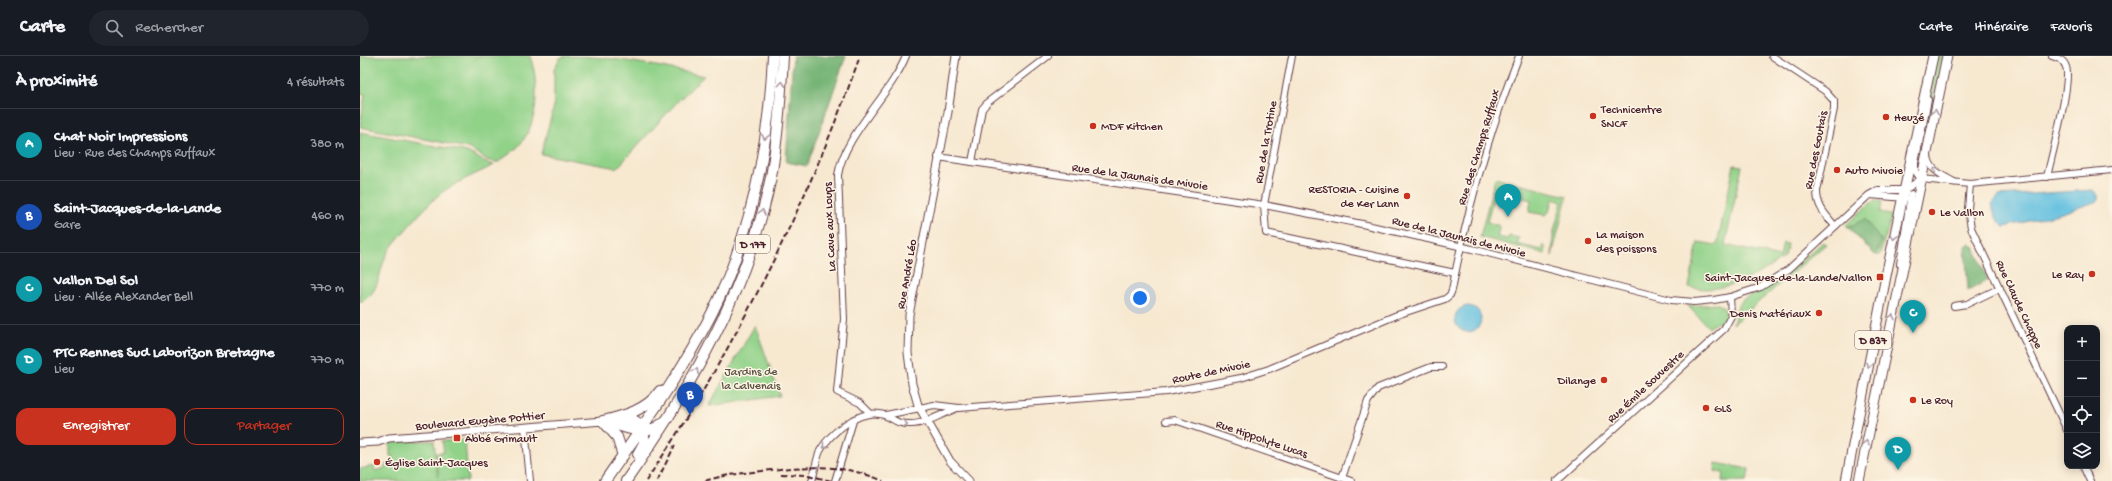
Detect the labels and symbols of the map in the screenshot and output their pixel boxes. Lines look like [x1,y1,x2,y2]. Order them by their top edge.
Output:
one-way arrow [777,81,786,87]
street label: Rue des Champs Ruffaux [1456,87,1504,207]
street label: Rue de la Trotine [1253,99,1281,185]
place label: Technicentre SNCF [1600,104,1663,132]
street label: Rue des Goutais [1803,109,1832,191]
one-way arrow [1931,109,1939,115]
marker: Technicentre SNCF [1588,111,1598,121]
marker: Heuzé [1881,112,1891,122]
place label: Heuzé [1894,112,1925,126]
marker: MDF Kitchen [1088,121,1098,131]
place label: MDF Kitchen [1101,121,1163,135]
one-way arrow [762,133,770,140]
street label: Rue de la Jaunais de Mivoie [1071,161,1209,195]
marker: Auto Mivoie [1832,165,1842,175]
place label: Auto Mivoie [1845,165,1904,179]
one-way arrow [1933,168,1940,175]
street label: La Cave aux Loups [822,181,840,272]
place label: RESTORIA - Cuisine de Ker Lann [1308,184,1400,212]
pin: A [1495,184,1521,217]
marker: RESTORIA - Cuisine de Ker Lann [1402,191,1412,201]
marker: Le Vallon [1927,207,1937,217]
place label: Le Vallon [1940,207,1984,221]
one-way arrow [757,209,766,216]
street label: Rue de la Jaunais de Mivoie [1390,215,1528,262]
place label: La maison des poissons [1596,229,1657,257]
one-way arrow [1891,234,1899,240]
road number: D 177 [736,235,770,253]
marker: La maison des poissons [1583,236,1593,246]
street label: Rue André Léo [895,238,921,310]
street label: Rue Claude Chappe [1992,258,2045,352]
place label: Le Ray [2052,269,2084,283]
marker: Le Ray [2087,269,2097,279]
place label: Saint-Jacques-de-la-Lande/Vallon [1705,272,1872,286]
marker: Saint-Jacques-de-la-Lande/Vallon [1875,272,1885,282]
your location [1130,288,1150,308]
pin: C [1900,300,1926,333]
place label: Denis Matériaux [1729,308,1812,322]
marker: Denis Matériaux [1814,308,1824,318]
one-way arrow [1887,314,1896,321]
road number: D 837 [1855,331,1891,349]
street label: Rue Émile Souvestre [1605,348,1688,427]
street label: Route de Mivoie [1171,358,1252,388]
one-way arrow [1865,361,1873,368]
park label: Jardins de la Calvenais [722,366,781,394]
one-way arrow [692,368,699,375]
place label: Dilange [1557,375,1597,389]
marker: Dilange [1599,375,1609,385]
pin: B [677,382,703,415]
marker: Le Roy [1908,395,1918,405]
place label: Le Roy [1921,395,1953,409]
marker: GLS [1701,403,1711,413]
place label: GLS [1714,403,1732,417]
street label: Boulevard Eugène Pottier [414,409,547,435]
street label: Rue Hippolyte Lucas [1214,418,1310,462]
one-way arrow [902,420,908,428]
marker: Abbé Grimault [452,433,462,443]
place label: Abbé Grimault [465,433,538,447]
pin: D [1885,437,1911,470]
one-way arrow [1862,440,1870,446]
one-way arrow [823,441,830,448]
marker: Église Saint-Jacques [372,457,382,467]
place label: Église Saint-Jacques [385,457,488,471]

